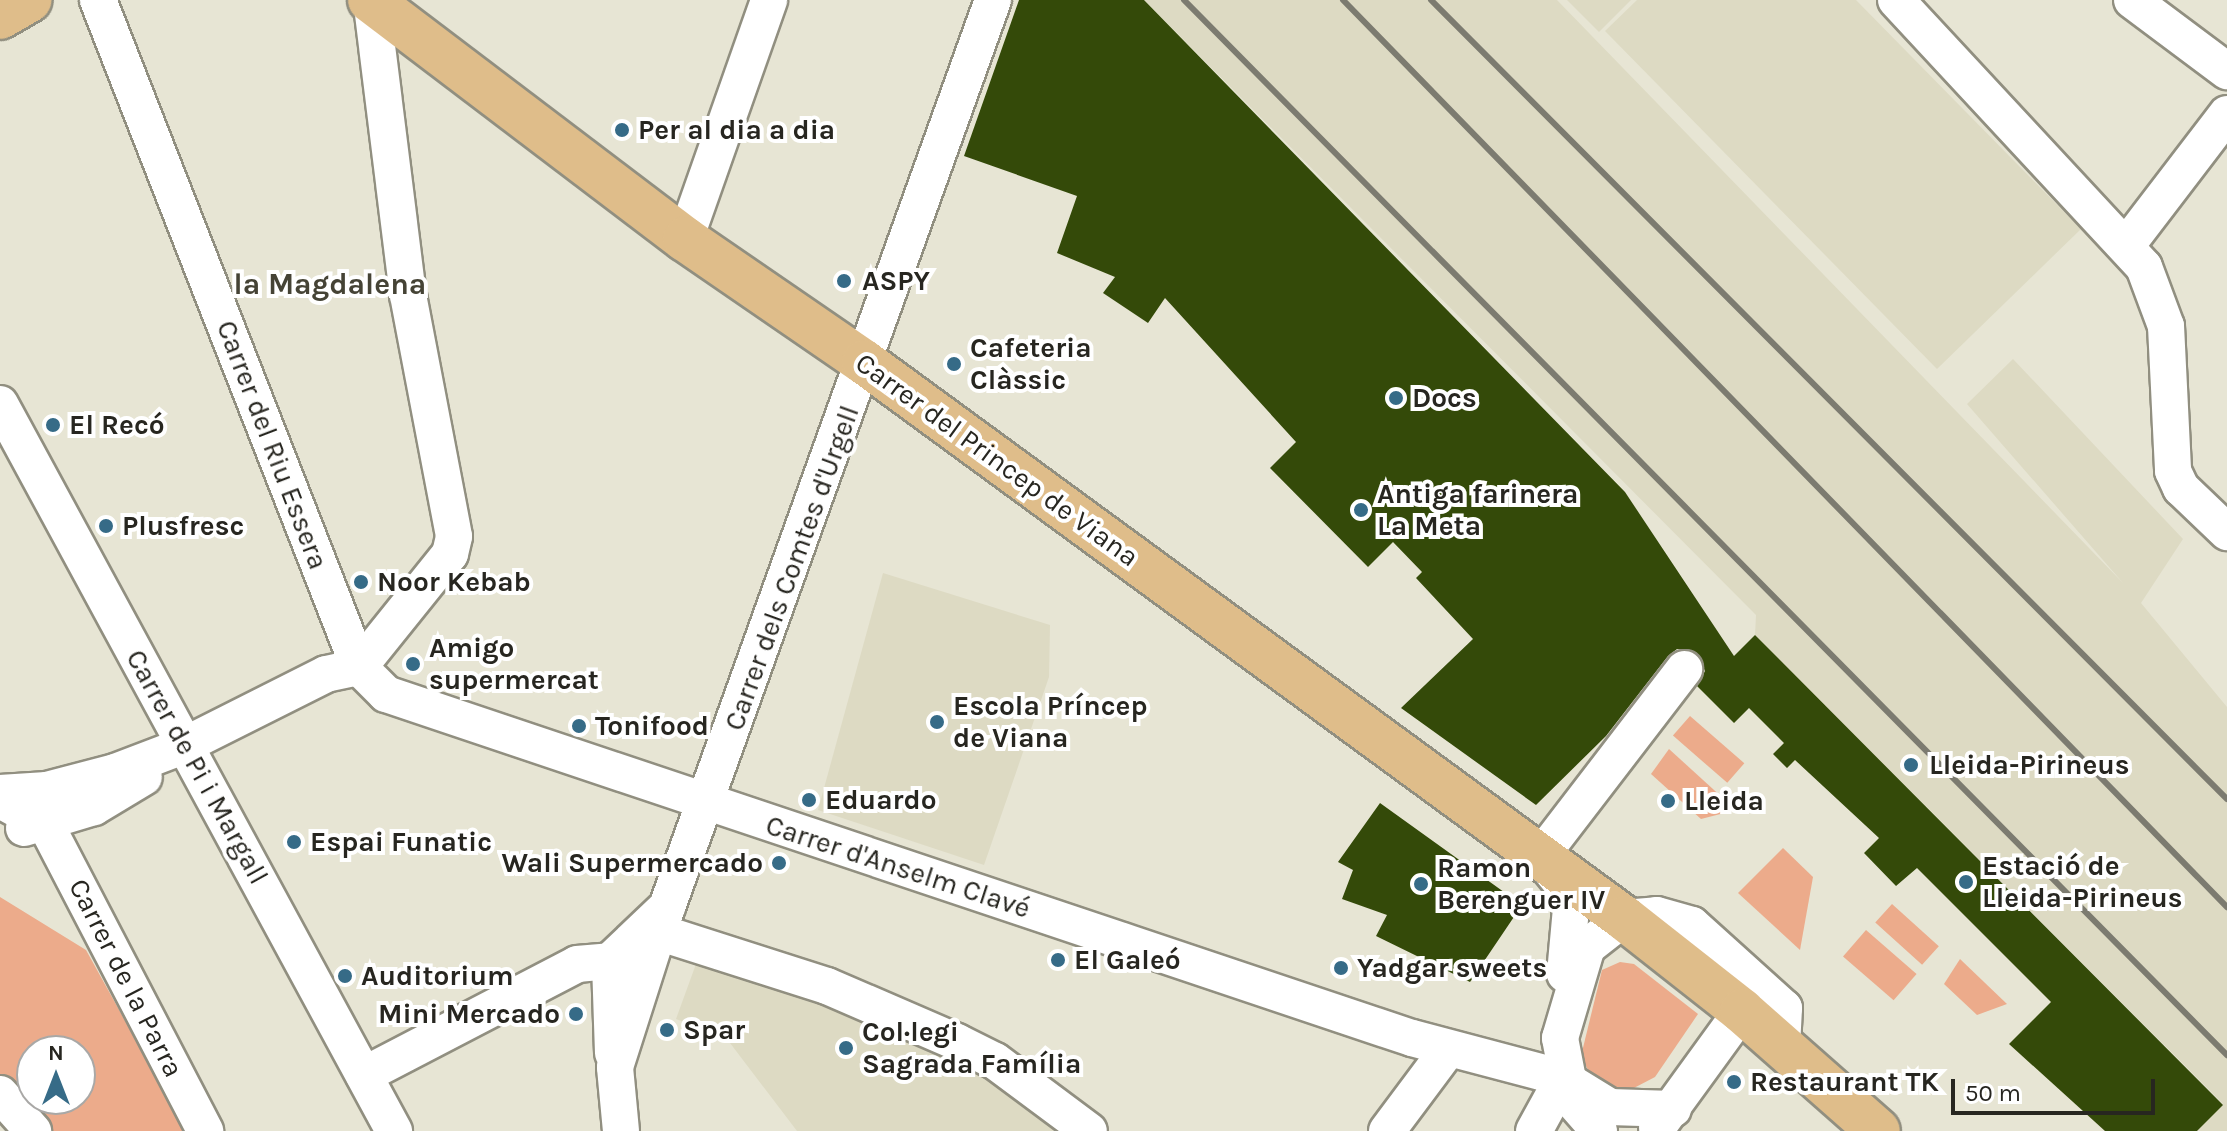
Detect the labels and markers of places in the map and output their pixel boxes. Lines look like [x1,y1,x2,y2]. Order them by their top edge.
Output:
place label: Per al dia a dia [638,113,835,147]
marker: Per al dia a dia [613,121,631,139]
place label: ASPY [862,264,930,298]
marker: ASPY [833,270,855,292]
place label: Cafeteria Clàssic [970,331,1092,397]
marker: Cafeteria Clàssic [945,355,963,373]
place label: Docs [1412,381,1477,415]
marker: Docs [1387,389,1405,407]
place label: El Recó [69,408,165,442]
marker: El Recó [44,416,62,434]
place label: Antiga farinera La Meta [1377,477,1578,543]
marker: Antiga farinera La Meta [1352,501,1370,519]
place label: Plusfresc [122,509,244,543]
marker: Plusfresc [97,517,115,535]
place label: Noor Kebab [377,565,531,599]
marker: Noor Kebab [352,573,370,591]
place label: Amigo supermercat [429,631,599,697]
marker: Amigo supermercat [404,655,422,673]
place label: Escola Príncep de Viana [953,689,1147,755]
place label: Tonifood [595,709,709,743]
marker: Escola Príncep de Viana [928,713,946,731]
marker: Tonifood [570,717,588,735]
place label: Lleida-Pirineus [1929,748,2130,782]
marker: Lleida-Pirineus [1900,754,1922,776]
place label: Eduardo [825,783,937,817]
place label: Lleida [1684,784,1764,818]
marker: Eduardo [800,791,818,809]
marker: Lleida [1659,792,1677,810]
place label: Espai Funatic [310,825,492,859]
marker: Espai Funatic [285,833,303,851]
place label: Wali Supermercado [501,846,763,880]
place label: Estació de Lleida-Pirineus [1982,849,2183,915]
place label: Ramon Berenguer IV [1437,851,1605,917]
marker: Wali Supermercado [770,854,788,872]
marker: Estació de Lleida-Pirineus [1957,873,1975,891]
marker: Ramon Berenguer IV [1412,875,1430,893]
place label: El Galeó [1074,943,1181,977]
marker: El Galeó [1049,951,1067,969]
place label: Yadgar sweets [1357,951,1547,985]
place label: Auditorium [361,959,514,993]
marker: Yadgar sweets [1332,959,1350,977]
marker: Auditorium [336,967,354,985]
place label: Mini Mercado [378,997,560,1031]
marker: Mini Mercado [567,1005,585,1023]
place label: Spar [683,1013,745,1047]
place label: Col·legi Sagrada Família [862,1015,1081,1081]
marker: Spar [658,1021,676,1039]
marker: Col·legi Sagrada Família [837,1039,855,1057]
place label: Restaurant TK [1750,1065,1939,1099]
marker: Restaurant TK [1725,1073,1743,1091]

